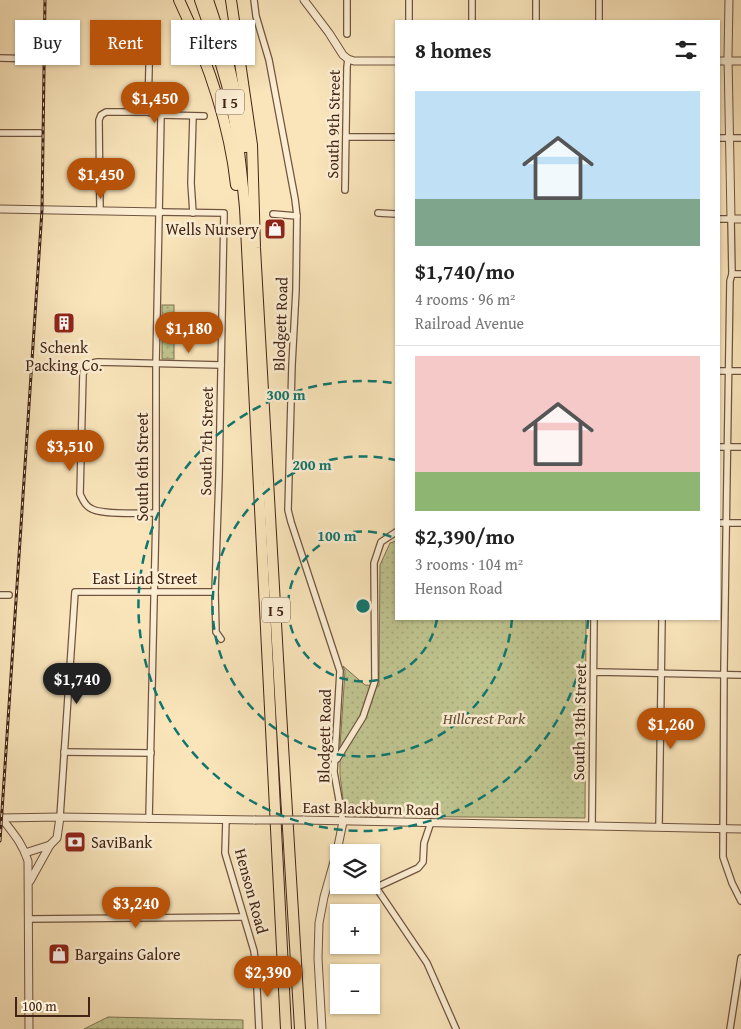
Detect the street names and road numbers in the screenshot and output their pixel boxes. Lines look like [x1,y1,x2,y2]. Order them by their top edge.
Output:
street label: South 9th Street [320,69,346,179]
road number: I 5 [216,90,244,114]
street label: Blodgett Road [266,276,294,371]
street label: South 7th Street [193,386,219,496]
street label: South 6th Street [130,412,154,522]
street label: East Lind Street [93,566,198,590]
road number: I 5 [262,598,290,622]
street label: South 13th Street [566,663,592,781]
street label: Blodgett Road [311,688,337,783]
street label: East Blackburn Road [302,795,440,821]
street label: Henson Road [229,846,275,937]

